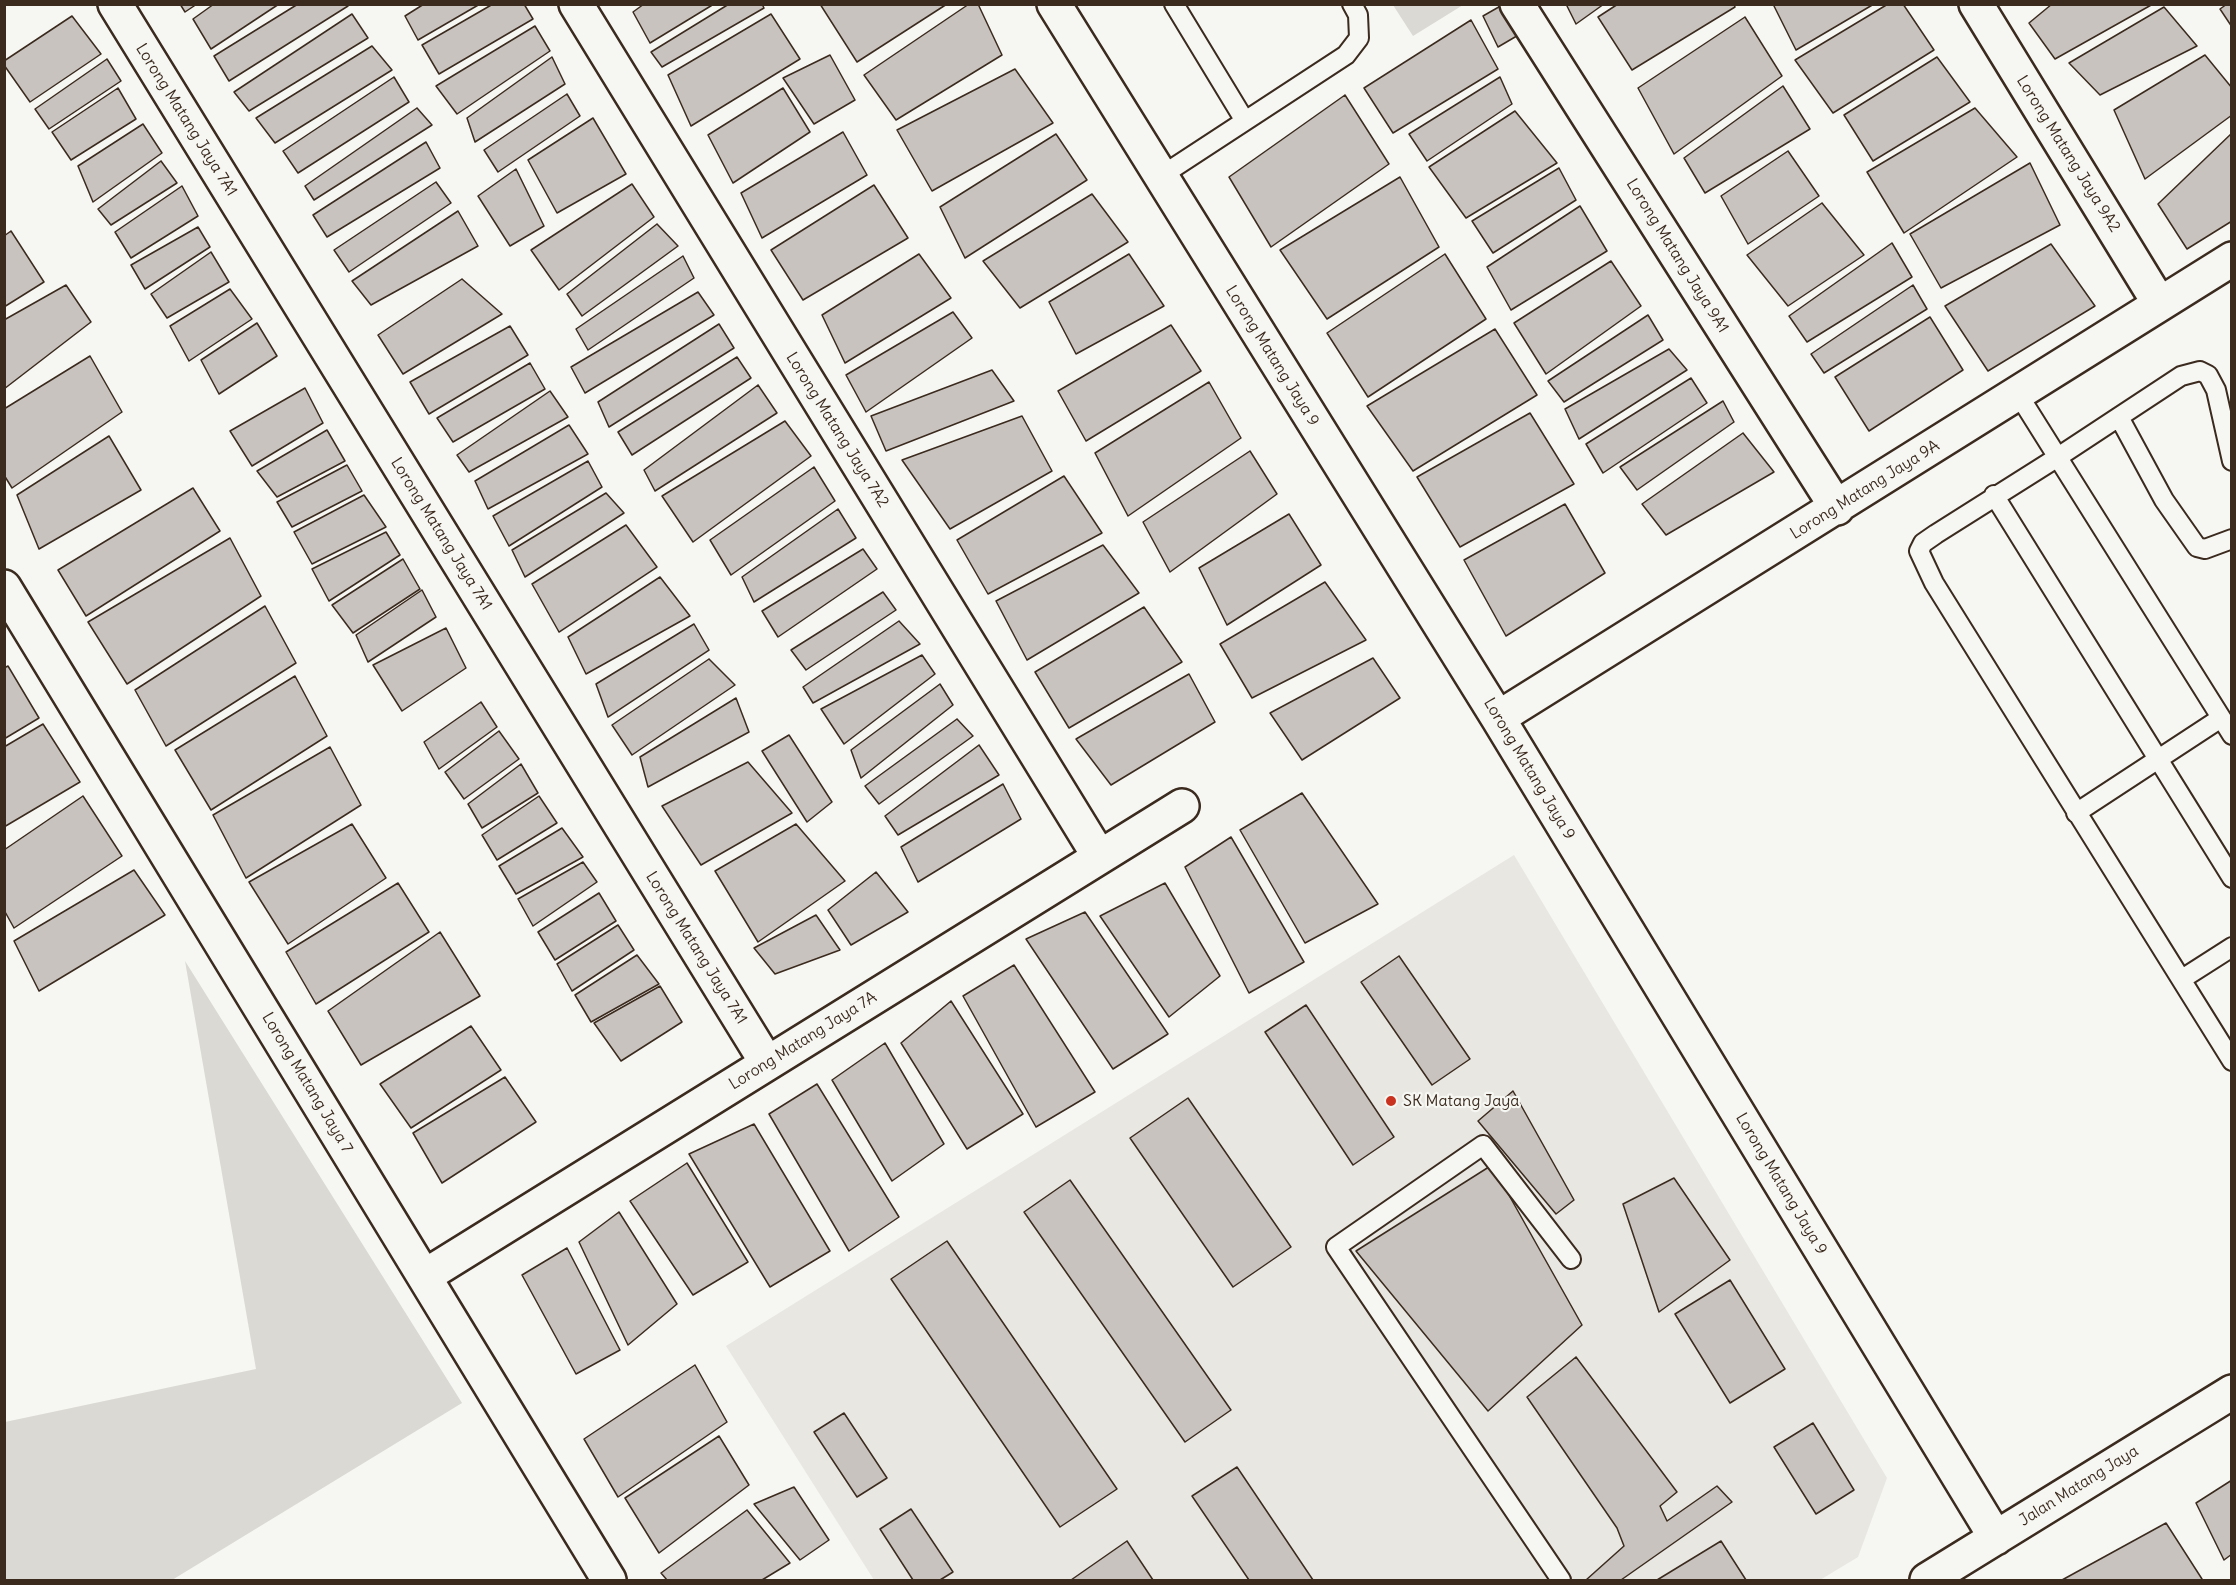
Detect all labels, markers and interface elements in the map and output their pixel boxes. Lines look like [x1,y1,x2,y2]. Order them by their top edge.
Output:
street label: Lorong Matang Jaya 7A1 [131,40,241,200]
street label: Lorong Matang Jaya 9A2 [2012,72,2124,236]
street label: Lorong Matang Jaya 9A1 [1622,175,1732,337]
street label: Lorong Matang Jaya 9 [1221,282,1323,430]
street label: Lorong Matang Jaya 7A2 [781,349,893,511]
street label: Lorong Matang Jaya 9A [1787,436,1943,544]
street label: Lorong Matang Jaya 7A1 [386,454,496,614]
street label: Lorong Matang Jaya 9 [1479,695,1579,843]
street label: Lorong Matang Jaya 7A1 [641,868,751,1028]
street label: Lorong Matang Jaya 7A [726,988,880,1094]
street label: Lorong Matang Jaya 7 [257,1009,357,1157]
place label: SK Matang Jaya [1403,1091,1519,1111]
marker: SK Matang Jaya [1384,1094,1398,1108]
street label: Lorong Matang Jaya 9 [1731,1110,1831,1258]
street label: Jalan Matang Jaya [2016,1442,2142,1530]

